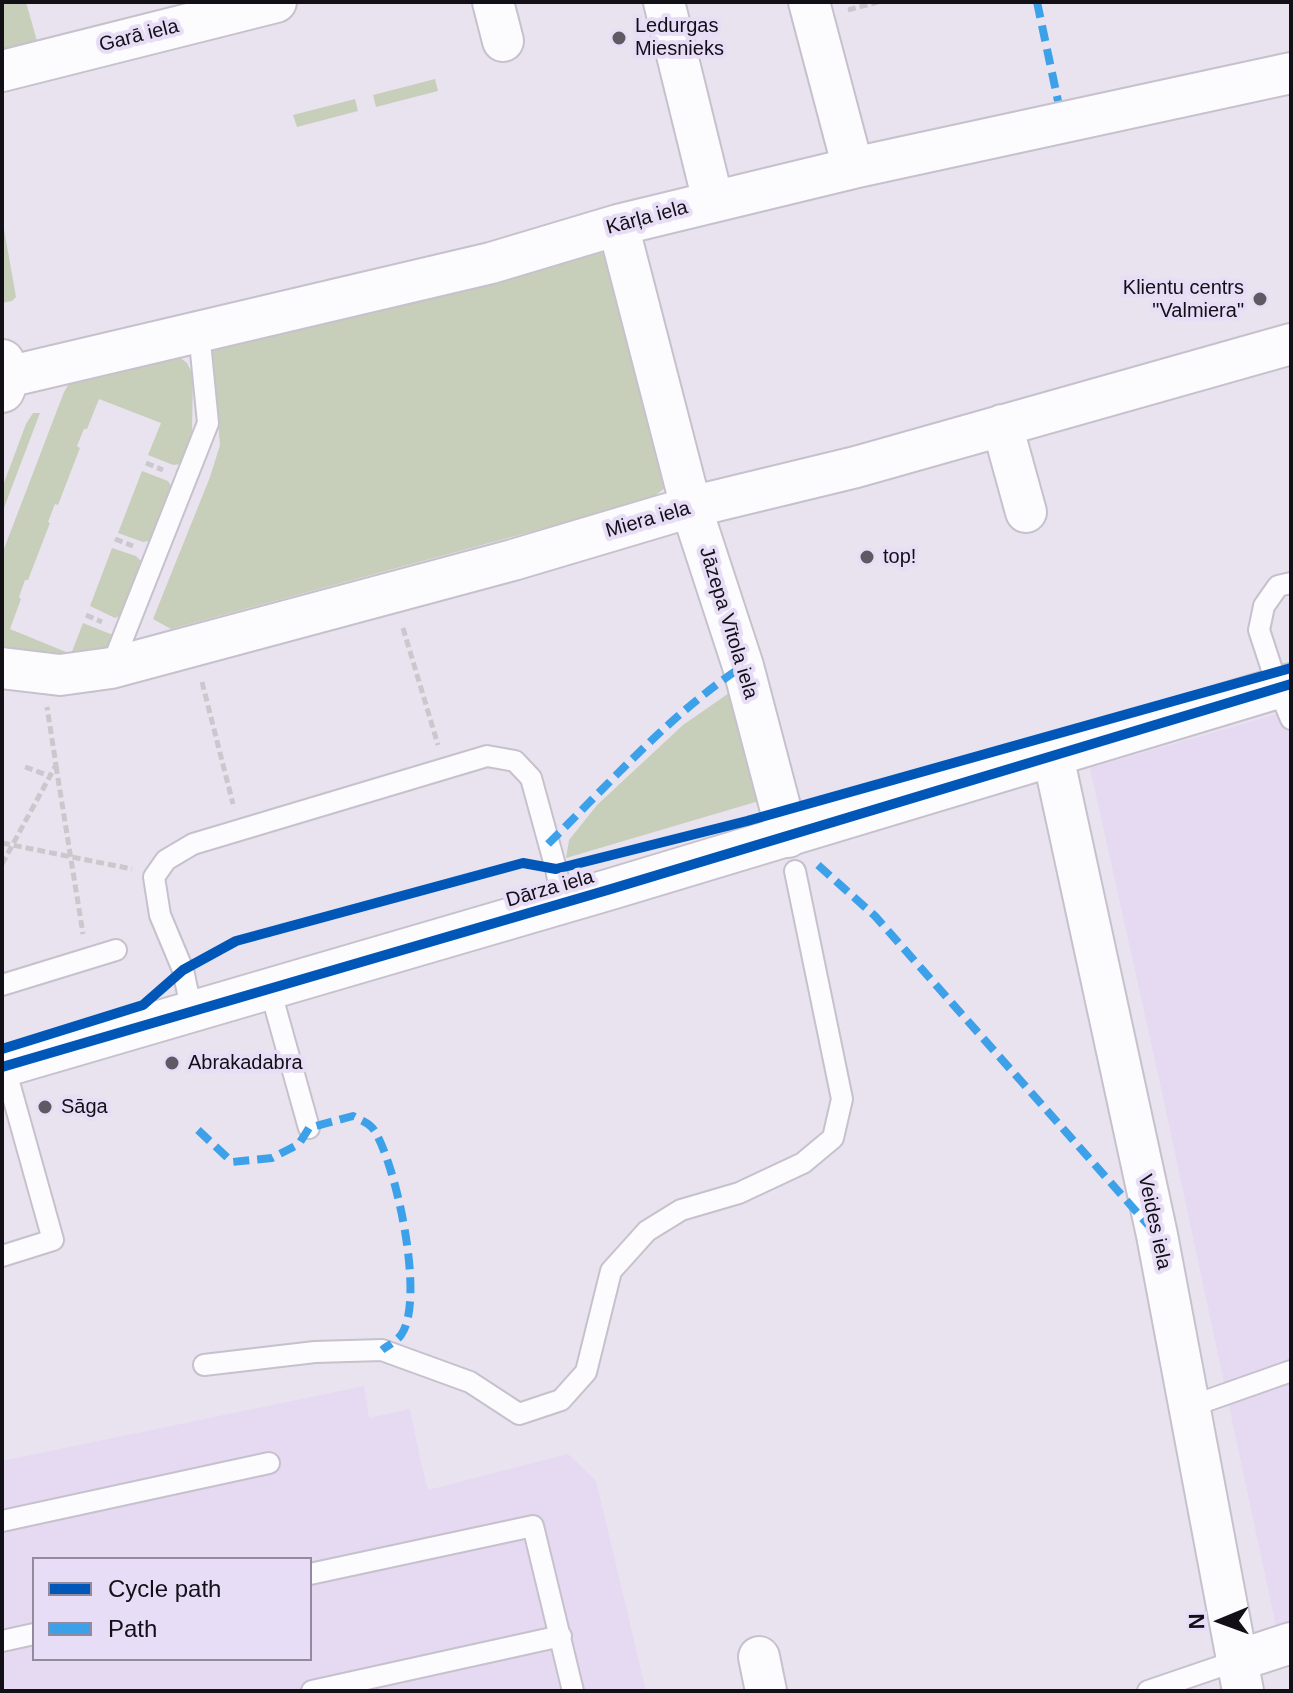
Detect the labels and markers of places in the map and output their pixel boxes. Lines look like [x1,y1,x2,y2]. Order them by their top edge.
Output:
place label: Ledurgas Miesnieks [635,14,724,61]
marker: Ledurgas Miesnieks [610,29,628,47]
place label: Klientu centrs "Valmiera" [1123,276,1244,323]
marker: Klientu centrs "Valmiera" [1251,290,1269,308]
place label: top! [883,545,916,569]
marker: top! [858,548,876,566]
place label: Abrakadabra [188,1051,303,1075]
marker: Abrakadabra [163,1054,181,1072]
place label: Sāga [61,1095,108,1119]
marker: Sāga [36,1098,54,1116]

